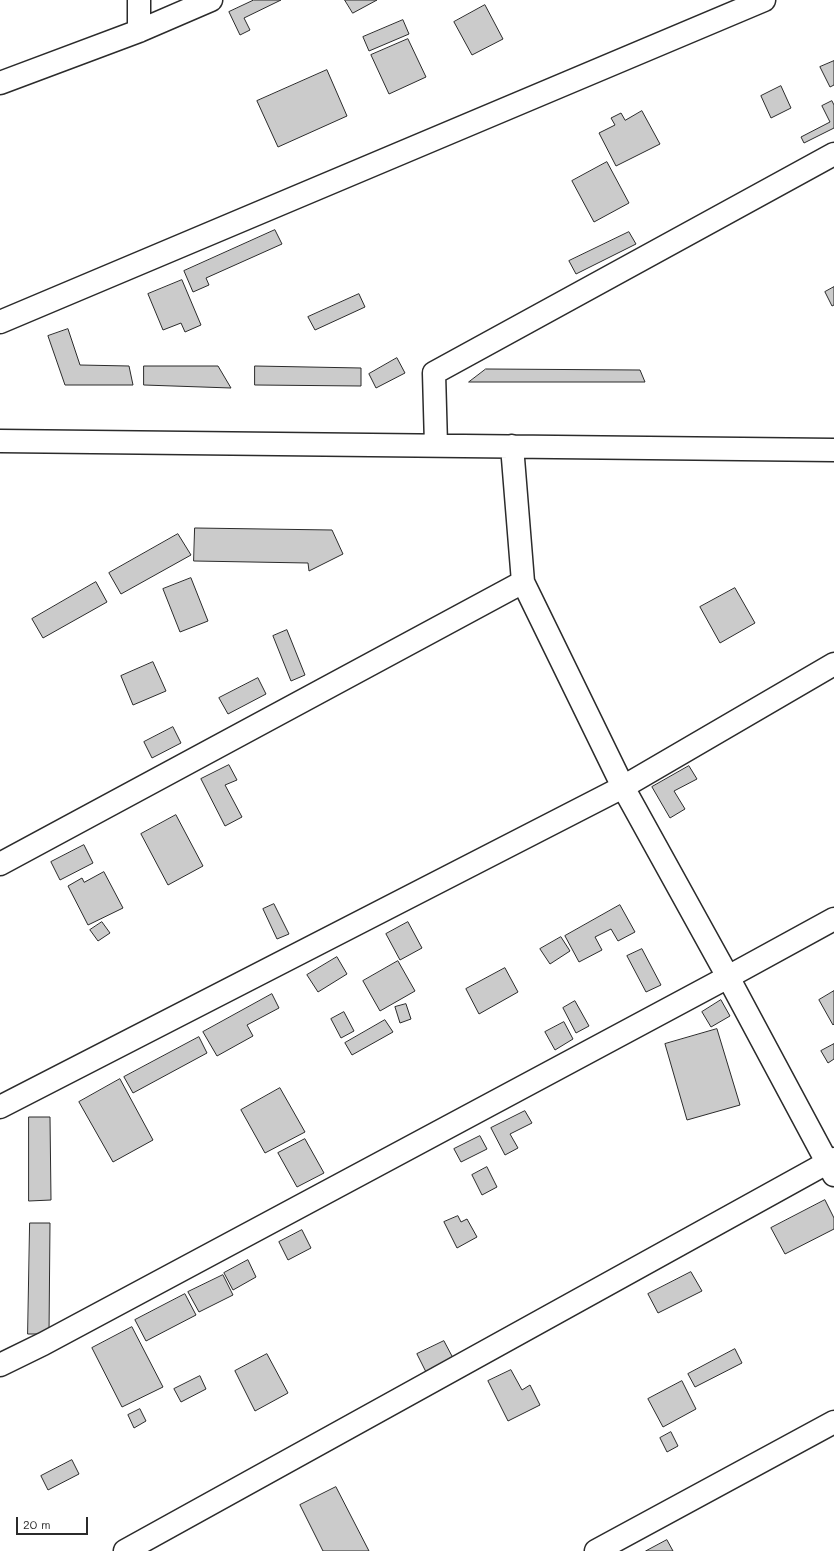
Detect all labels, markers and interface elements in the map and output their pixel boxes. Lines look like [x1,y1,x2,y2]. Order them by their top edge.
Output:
scale bar [18,1509,90,1535]
text: 20 m [23,1516,51,1532]

